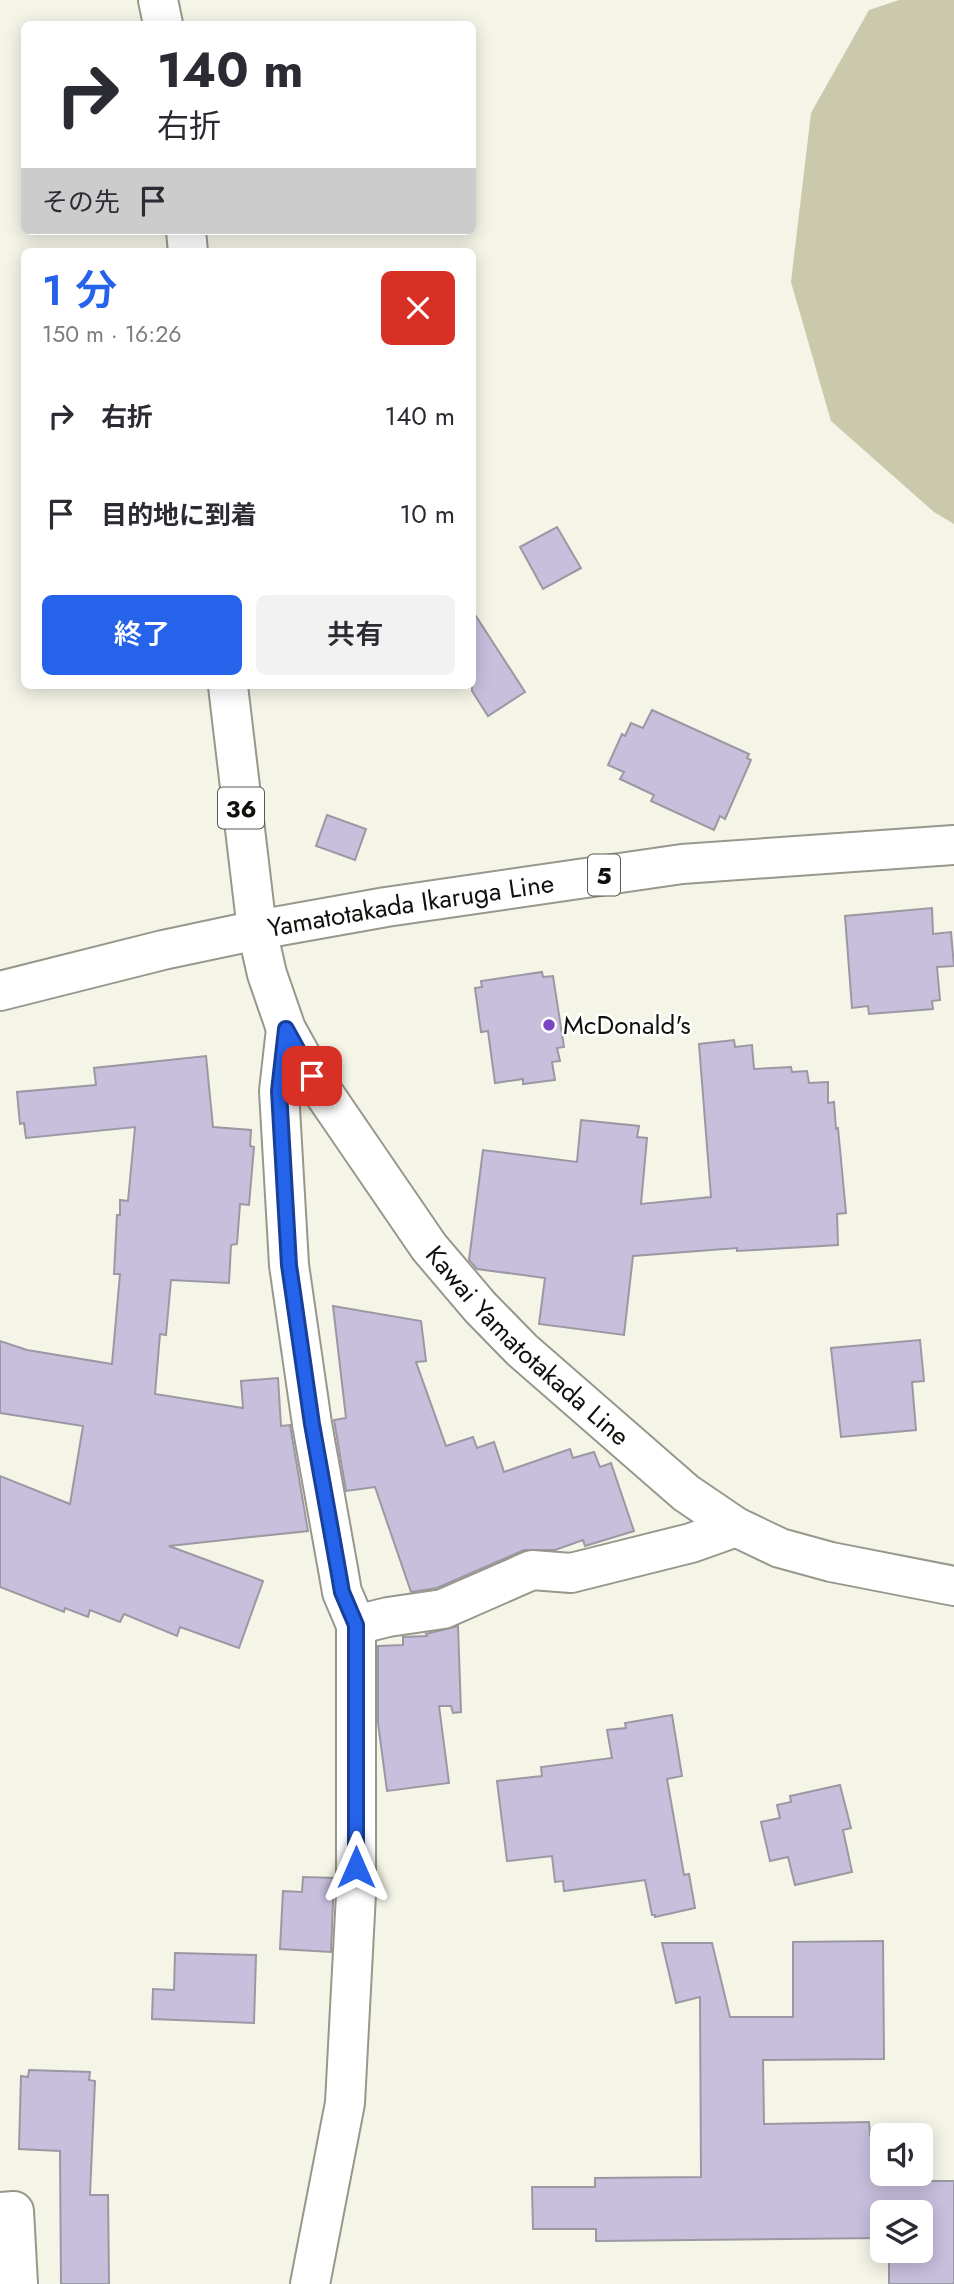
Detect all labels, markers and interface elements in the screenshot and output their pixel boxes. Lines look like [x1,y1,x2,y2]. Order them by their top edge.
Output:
text: 140 m [157,35,303,105]
icon: right [42,49,133,140]
text: 右折 [157,103,221,149]
icon: arrive [134,182,172,220]
text: その先 [42,183,120,221]
text: 1 分 [42,260,117,321]
button: close [381,271,455,345]
text: 150 m · 16:26 [42,317,182,351]
icon: right [42,397,80,435]
text: 140 m [384,397,455,435]
text: 右折 [101,398,153,436]
icon: arrive [42,495,80,533]
text: 10 m [400,495,455,533]
text: 目的地に到着 [101,496,257,534]
button: 終了 [42,595,242,675]
button: 共有 [256,595,455,675]
road number: 36 [218,788,264,828]
road number: 5 [588,854,620,896]
street label: Yamatotakada Ikaruga Line [265,864,556,947]
place label: McDonald's [563,1006,691,1044]
marker: McDonald's [541,1017,557,1033]
pin [282,1046,342,1106]
icon: arrive [293,1057,331,1095]
street label: Kawai Yamatotakada Line [417,1237,638,1455]
position arrow [319,1830,393,1904]
map controls [870,2123,933,2263]
button: sound [870,2123,933,2186]
button: layers [870,2200,933,2263]

